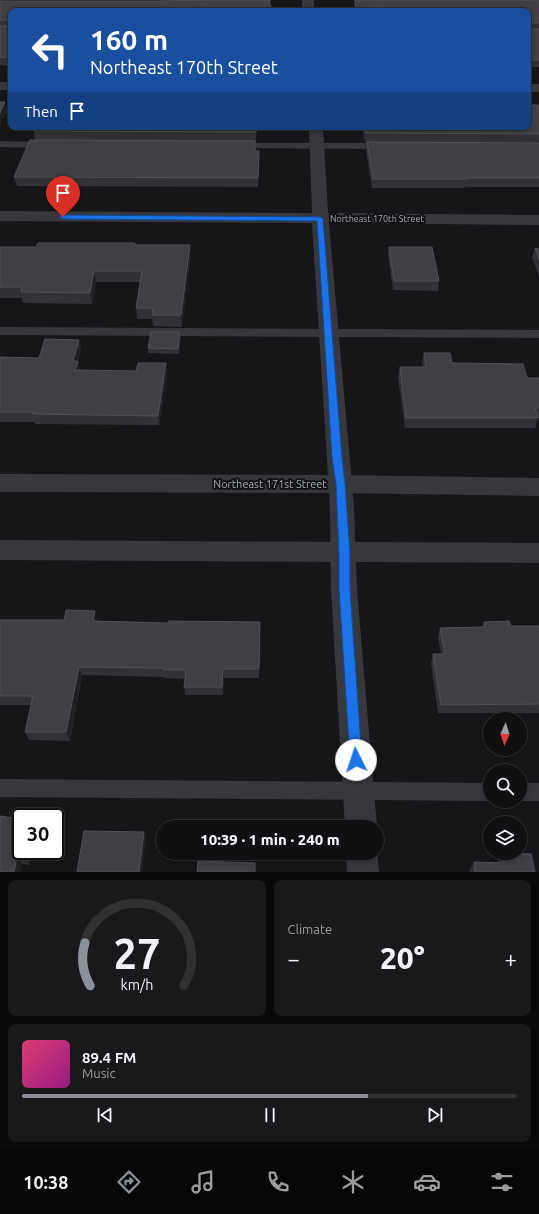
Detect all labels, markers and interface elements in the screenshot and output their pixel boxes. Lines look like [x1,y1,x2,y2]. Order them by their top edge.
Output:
icon: left [24,24,76,76]
text: 160 m [90,24,168,55]
text: Northeast 170th Street [90,57,278,77]
icon: arrive [66,100,88,122]
text: Then [24,103,58,120]
pin [46,176,80,217]
icon: arrive [52,182,74,204]
street label: Northeast 170th Street [330,214,424,224]
street label: Northeast 171st Street [213,478,327,490]
north arrow [483,712,527,756]
map controls [483,712,527,860]
position arrow [335,739,377,781]
button: search [483,764,527,808]
speed limit sign: 30 [12,808,64,860]
button: layers [483,816,527,860]
text: 10:39 · 1 min · 240 m [200,831,340,848]
text: Climate [288,922,332,936]
text: 27 [113,930,160,977]
text: 20° [380,941,425,975]
text: − [288,946,300,971]
text: + [505,946,517,971]
text: km/h [120,977,153,993]
text: 89.4 FM [82,1049,136,1066]
text: Music [82,1066,116,1080]
icon: previous [94,1104,116,1126]
icon: pause [259,1104,281,1126]
icon: next [424,1104,446,1126]
icon: directions [115,1168,143,1196]
icon: music [189,1168,217,1196]
icon: phone [264,1168,292,1196]
icon: climate [339,1168,367,1196]
icon: car [413,1168,441,1196]
icon: filters [488,1168,516,1196]
text: 10:38 [23,1172,68,1192]

